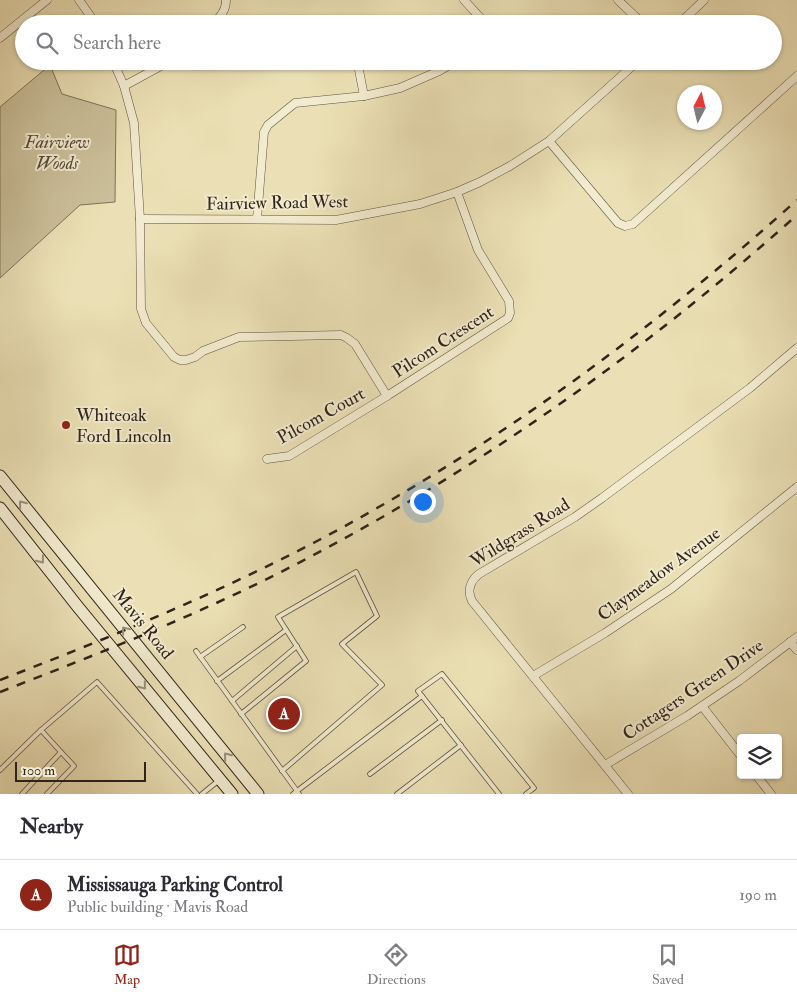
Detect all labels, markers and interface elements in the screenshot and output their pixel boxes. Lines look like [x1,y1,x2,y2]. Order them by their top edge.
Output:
search box [15,15,782,70]
icon: search [33,29,61,57]
text: Search here [73,31,161,55]
north arrow [677,85,722,130]
park label: Fairview Woods [23,131,90,175]
street label: Fairview Road West [206,190,349,216]
street label: Pilcom Crescent [388,301,498,383]
street label: Pilcom Court [273,382,369,450]
place label: Whiteoak Ford Lincoln [75,404,172,448]
marker: Whiteoak Ford Lincoln [60,419,72,431]
your location [410,489,436,515]
street label: Wildgrass Road [465,493,574,573]
one-way arrow [20,501,28,510]
street label: Claymeadow Avenue [593,521,725,626]
one-way arrow [35,554,43,563]
street label: Mavis Road [107,584,179,664]
one-way arrow [122,627,130,636]
street label: Cottagers Green Drive [618,634,768,746]
one-way arrow [137,680,145,689]
pin: A [268,695,300,733]
map controls [737,734,782,779]
button: layers [737,734,782,779]
one-way arrow [225,753,233,762]
scale bar [15,759,146,782]
text: 100 m [22,762,55,779]
text: Nearby [20,813,83,840]
text: Mississauga Parking Control [67,873,283,897]
text: A [31,885,41,905]
text: 190 m [739,885,777,905]
text: Public building · Mavis Road [67,897,248,917]
tab: Map [113,941,141,988]
tab: Directions [367,941,426,988]
tab: Saved [652,941,684,988]

